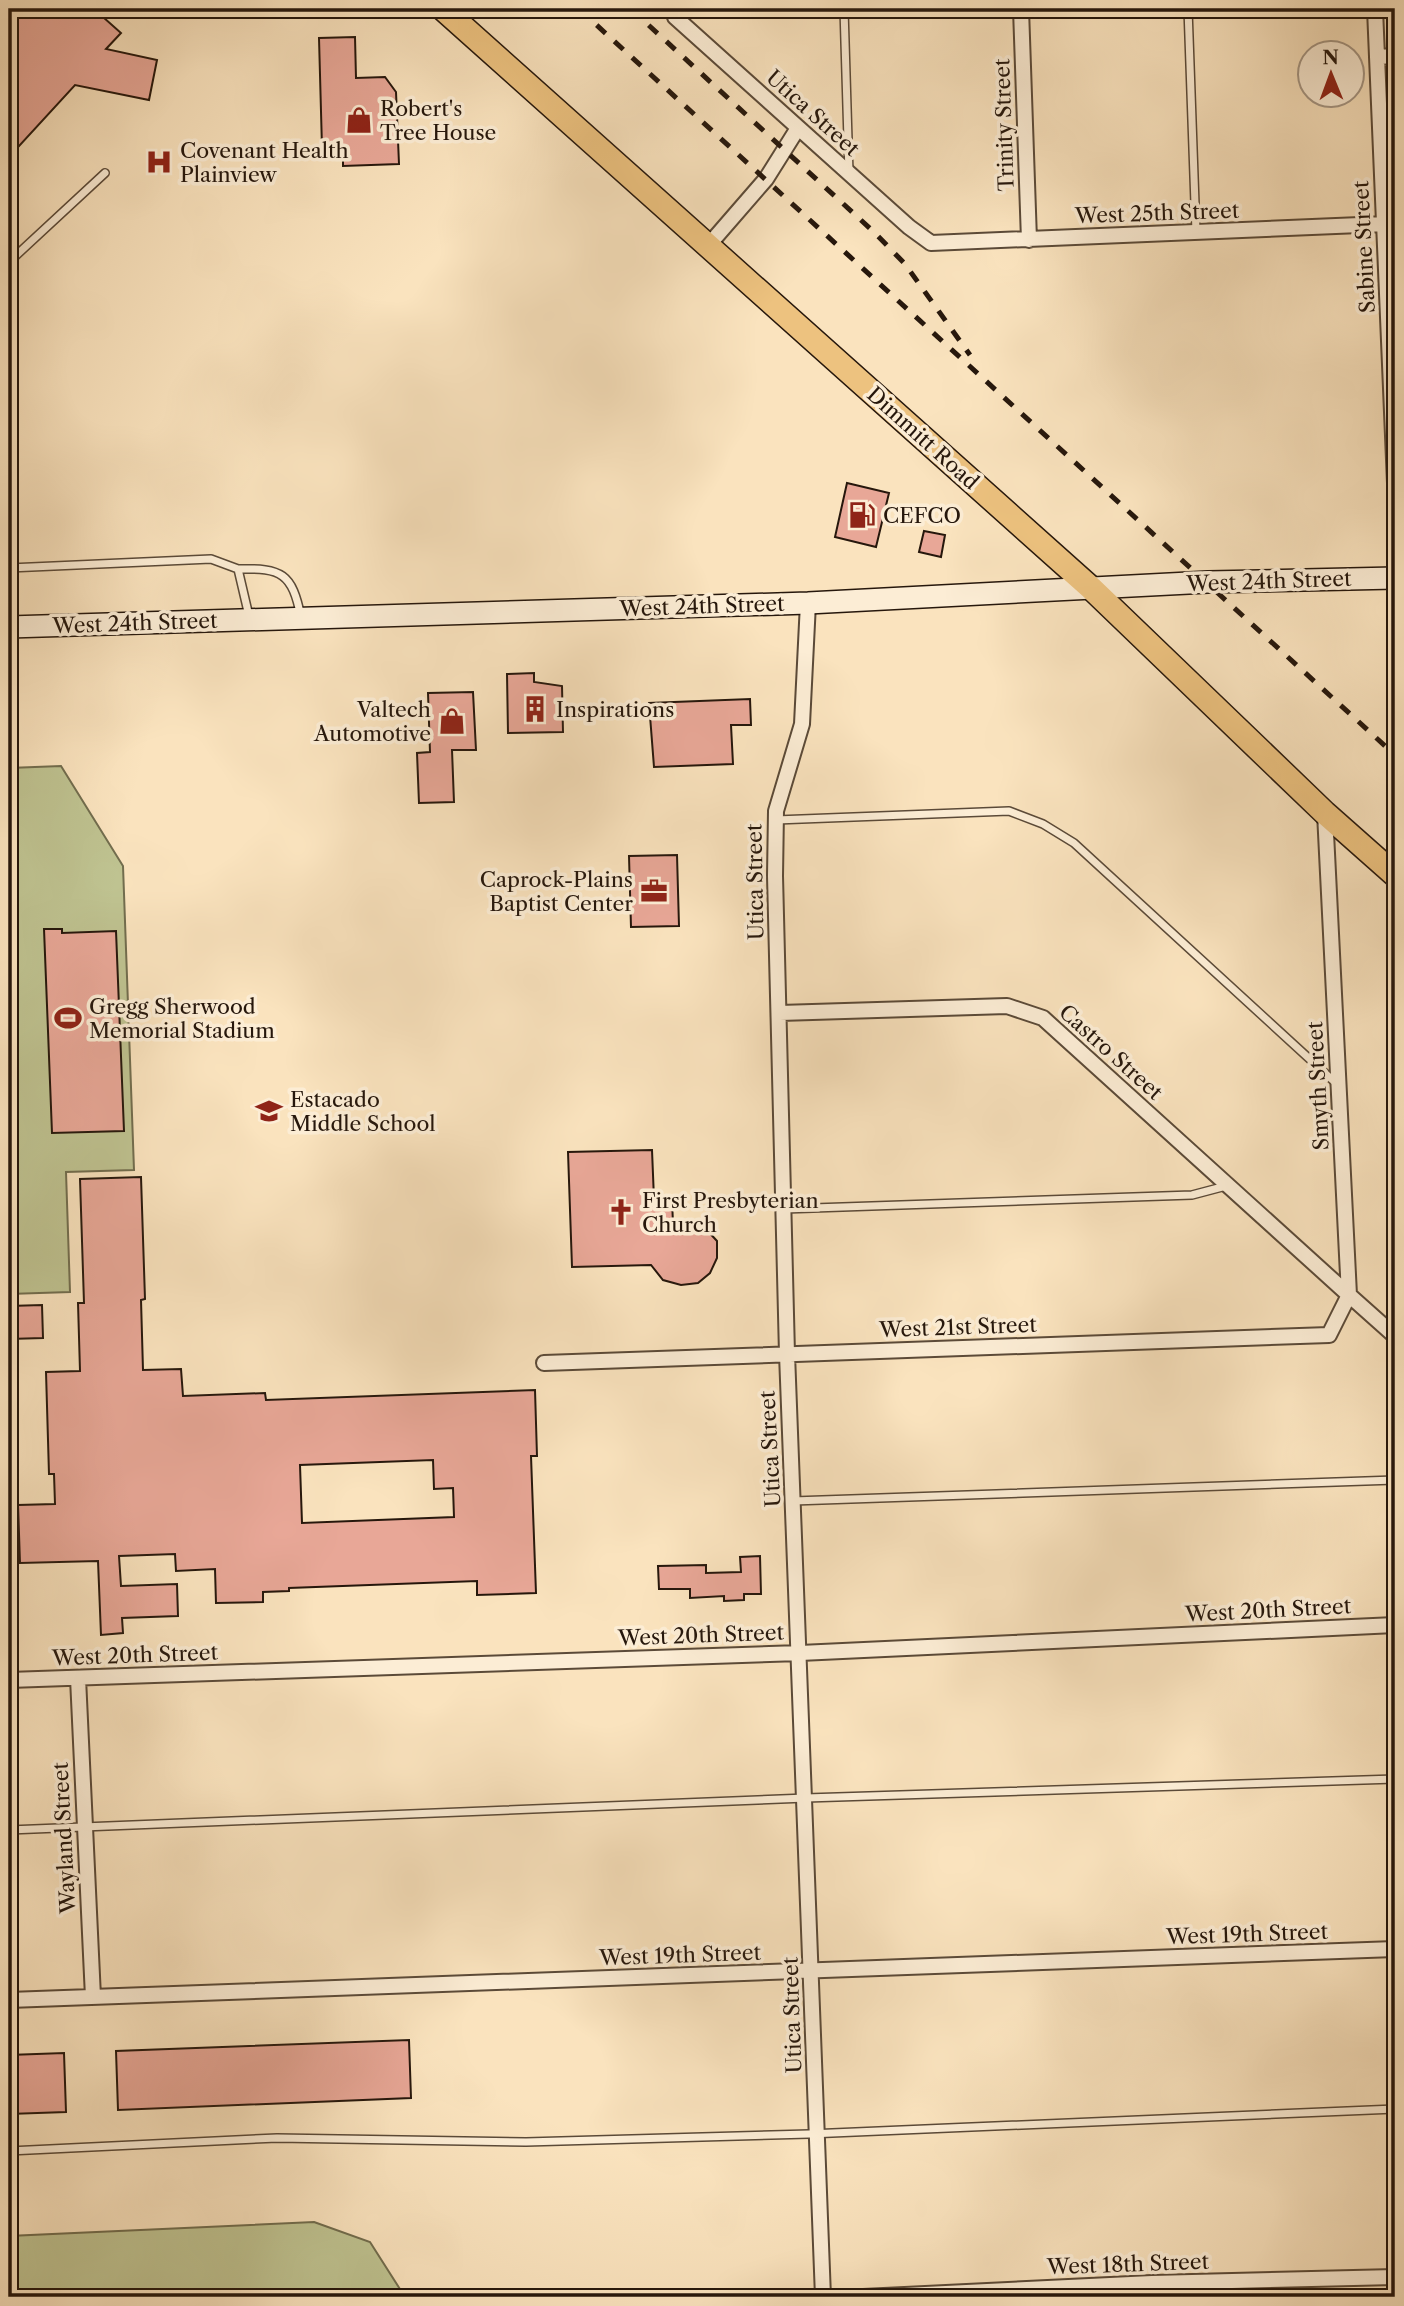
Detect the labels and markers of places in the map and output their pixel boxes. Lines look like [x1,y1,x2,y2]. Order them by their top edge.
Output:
place label: Robert's Tree House [380,96,496,145]
shop icon: Robert's Tree House [344,105,374,135]
place label: Covenant Health Plainview [180,138,349,187]
hospital icon: Covenant Health Plainview [144,147,174,177]
fuel station icon: CEFCO [847,500,877,530]
place label: CEFCO [883,503,961,528]
building icon: Inspirations [520,694,550,724]
place label: Valtech Automotive [313,697,431,746]
place label: Inspirations [556,697,674,722]
shop icon: Valtech Automotive [437,706,467,736]
place label: Caprock-Plains Baptist Center [480,867,633,916]
office icon: Caprock-Plains Baptist Center [639,876,669,906]
place label: Gregg Sherwood Memorial Stadium [89,994,275,1043]
sports icon: Gregg Sherwood Memorial Stadium [53,1003,83,1033]
place label: Estacado Middle School [290,1087,436,1136]
school or university icon: Estacado Middle School [254,1096,284,1126]
place label: First Presbyterian Church [642,1188,819,1237]
church icon: First Presbyterian Church [606,1197,636,1227]

